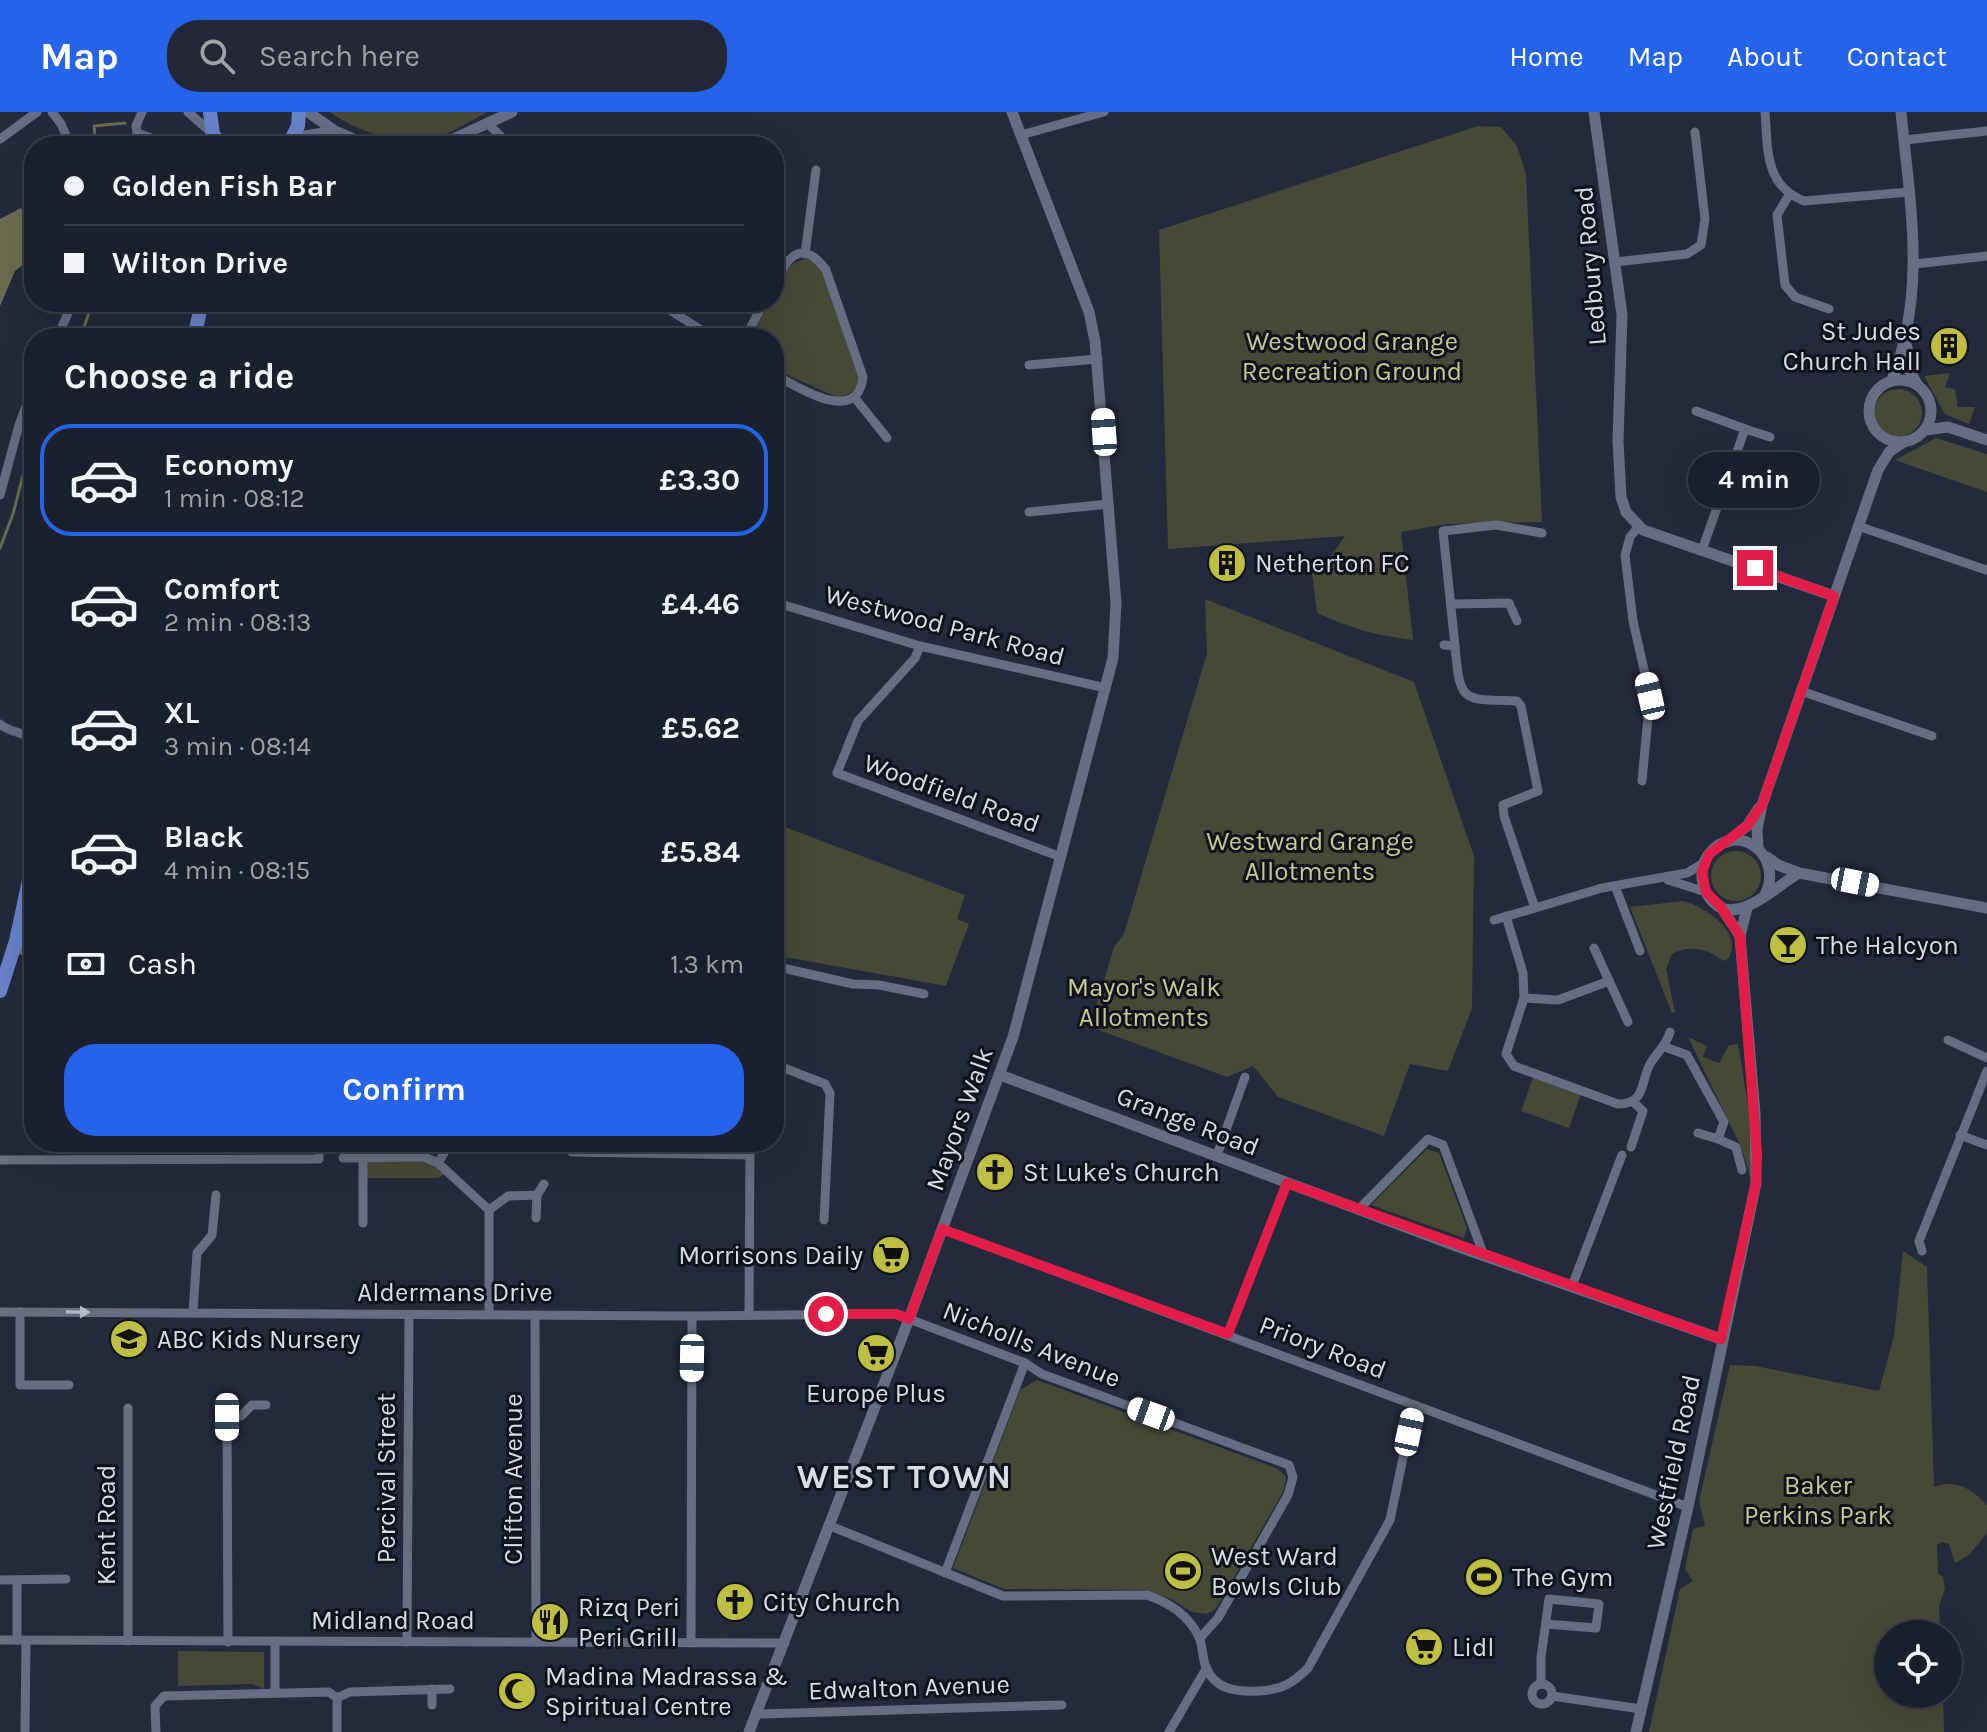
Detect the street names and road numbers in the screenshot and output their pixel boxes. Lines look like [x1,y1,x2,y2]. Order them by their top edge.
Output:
street label: Ledbury Road [1568,185,1613,347]
street label: Westwood Park Road [822,579,1068,672]
street label: Woodfield Road [860,747,1044,840]
street label: Mayors Walk [919,1043,1000,1195]
street label: Grange Road [1112,1080,1263,1163]
street label: Aldermans Drive [357,1277,553,1308]
street label: Nicholls Avenue [938,1295,1125,1394]
street label: Priory Road [1255,1309,1391,1386]
street label: Westfield Road [1640,1372,1707,1552]
street label: Percival Street [371,1393,402,1563]
street label: Clifton Avenue [498,1393,529,1565]
street label: Kent Road [91,1465,122,1585]
street label: Midland Road [311,1605,475,1636]
street label: Edwalton Avenue [808,1668,1010,1707]

